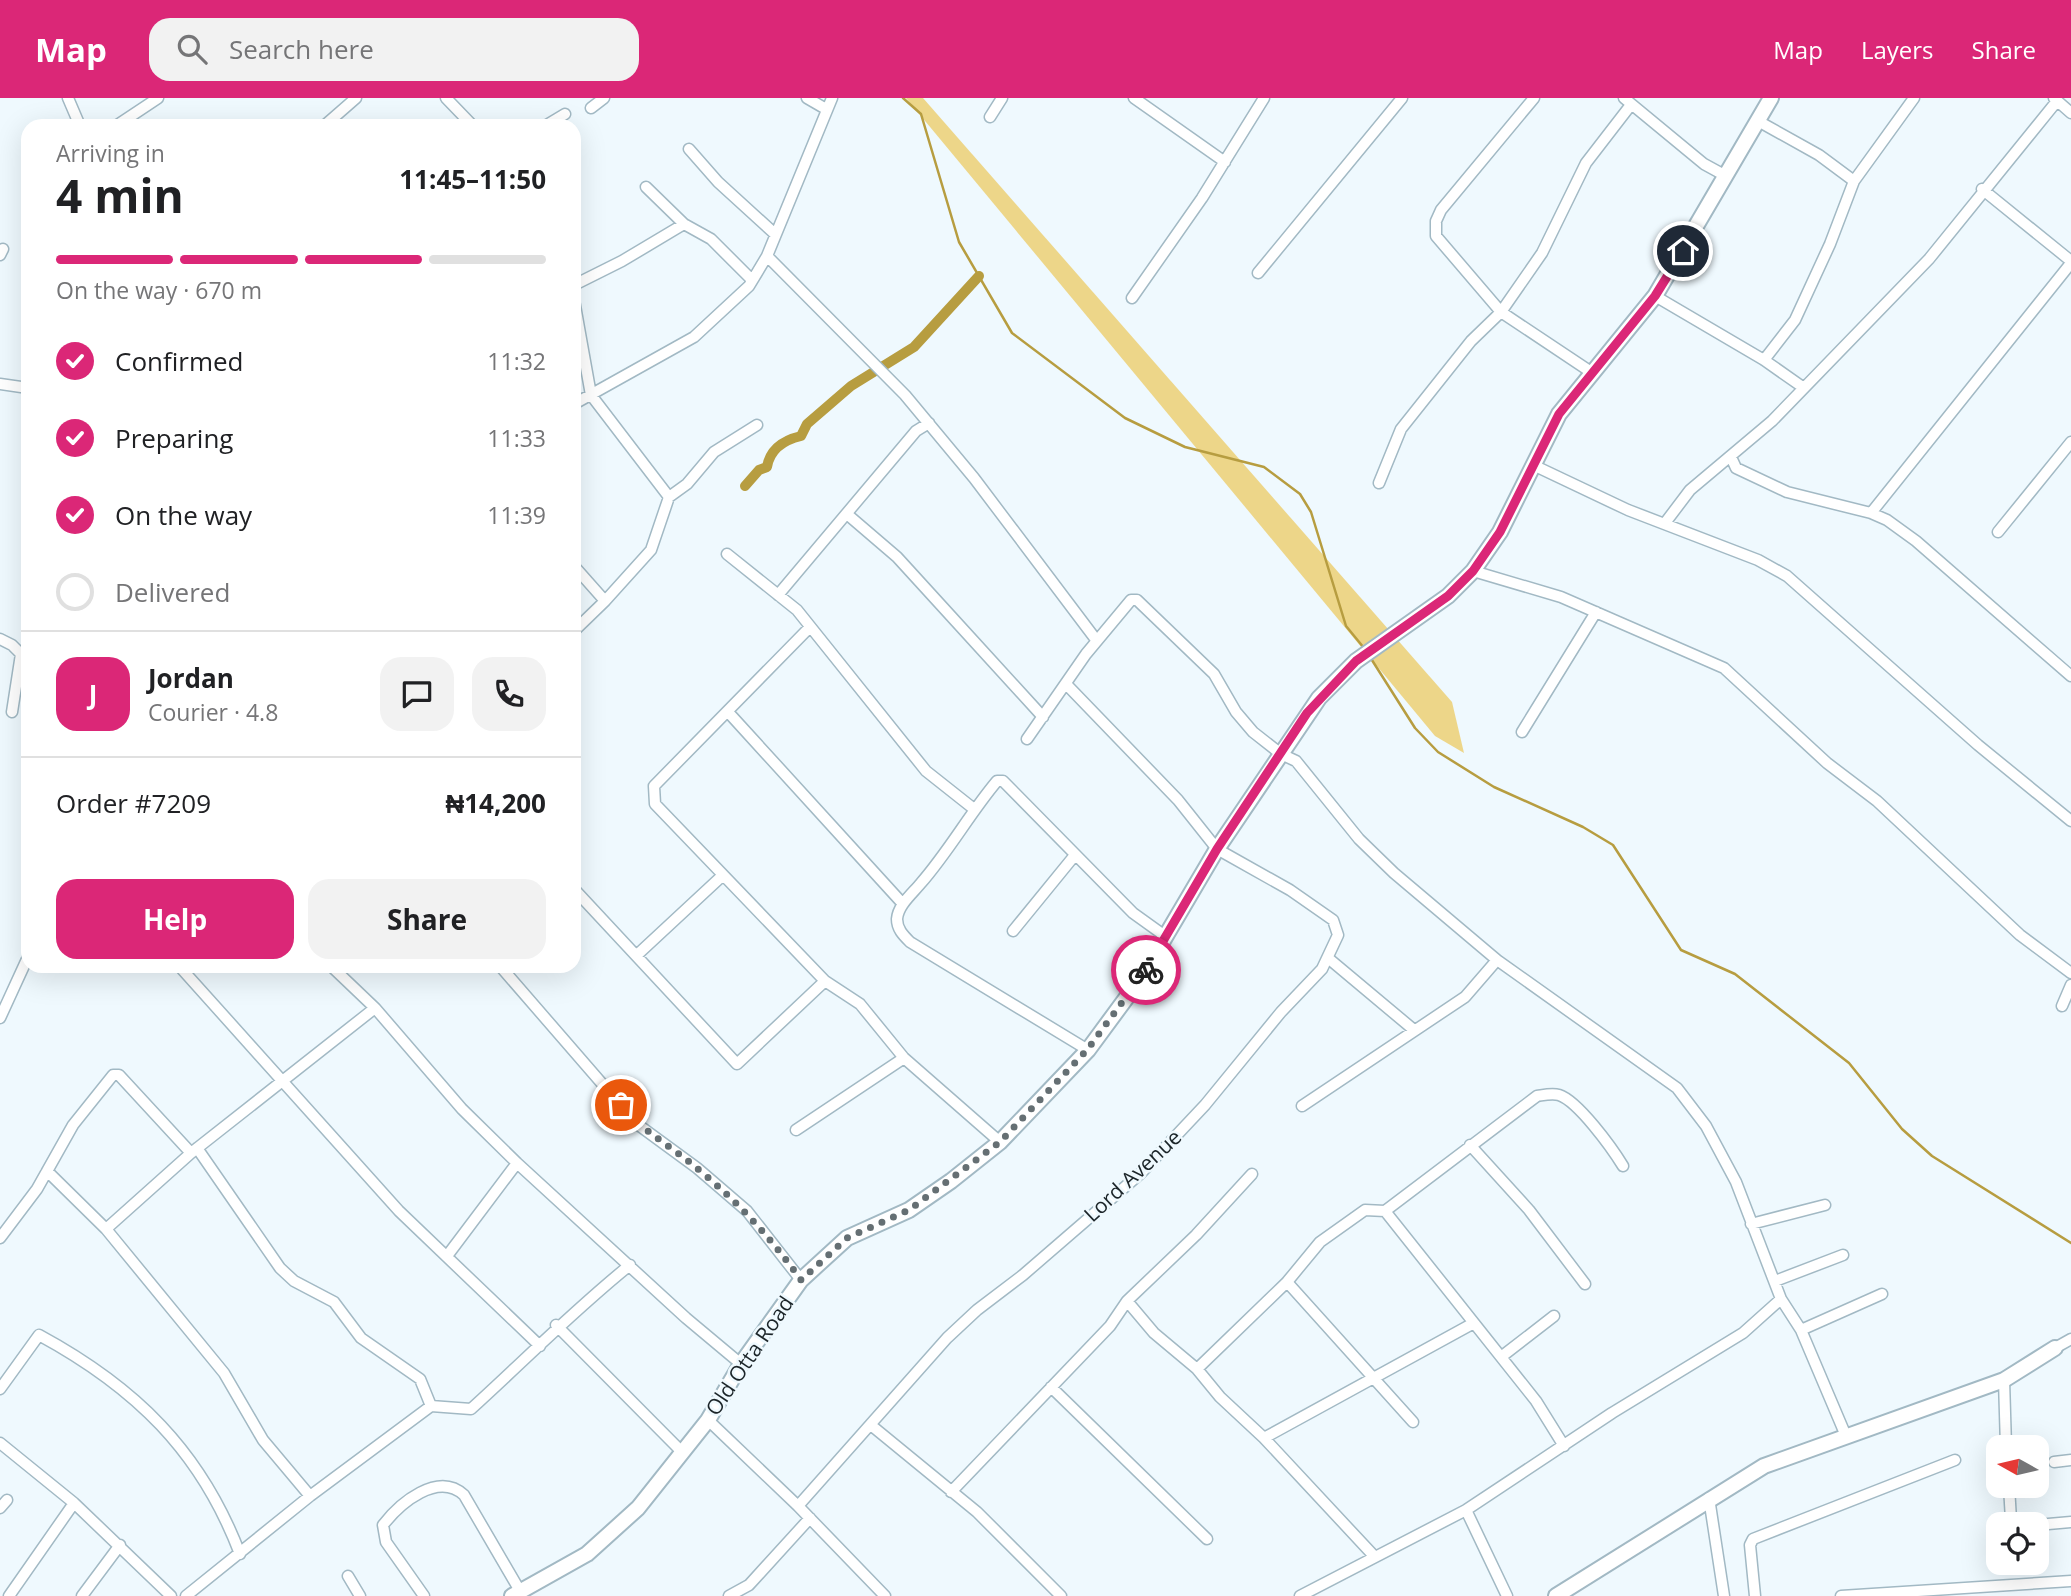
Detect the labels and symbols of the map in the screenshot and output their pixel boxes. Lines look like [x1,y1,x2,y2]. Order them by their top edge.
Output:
pin [1653,221,1713,281]
courier [1111,935,1181,1005]
pin [591,1075,651,1135]
street label: Lord Avenue [1078,1123,1187,1228]
street label: Old Otta Road [699,1290,799,1421]
north arrow [1986,1435,2049,1498]

